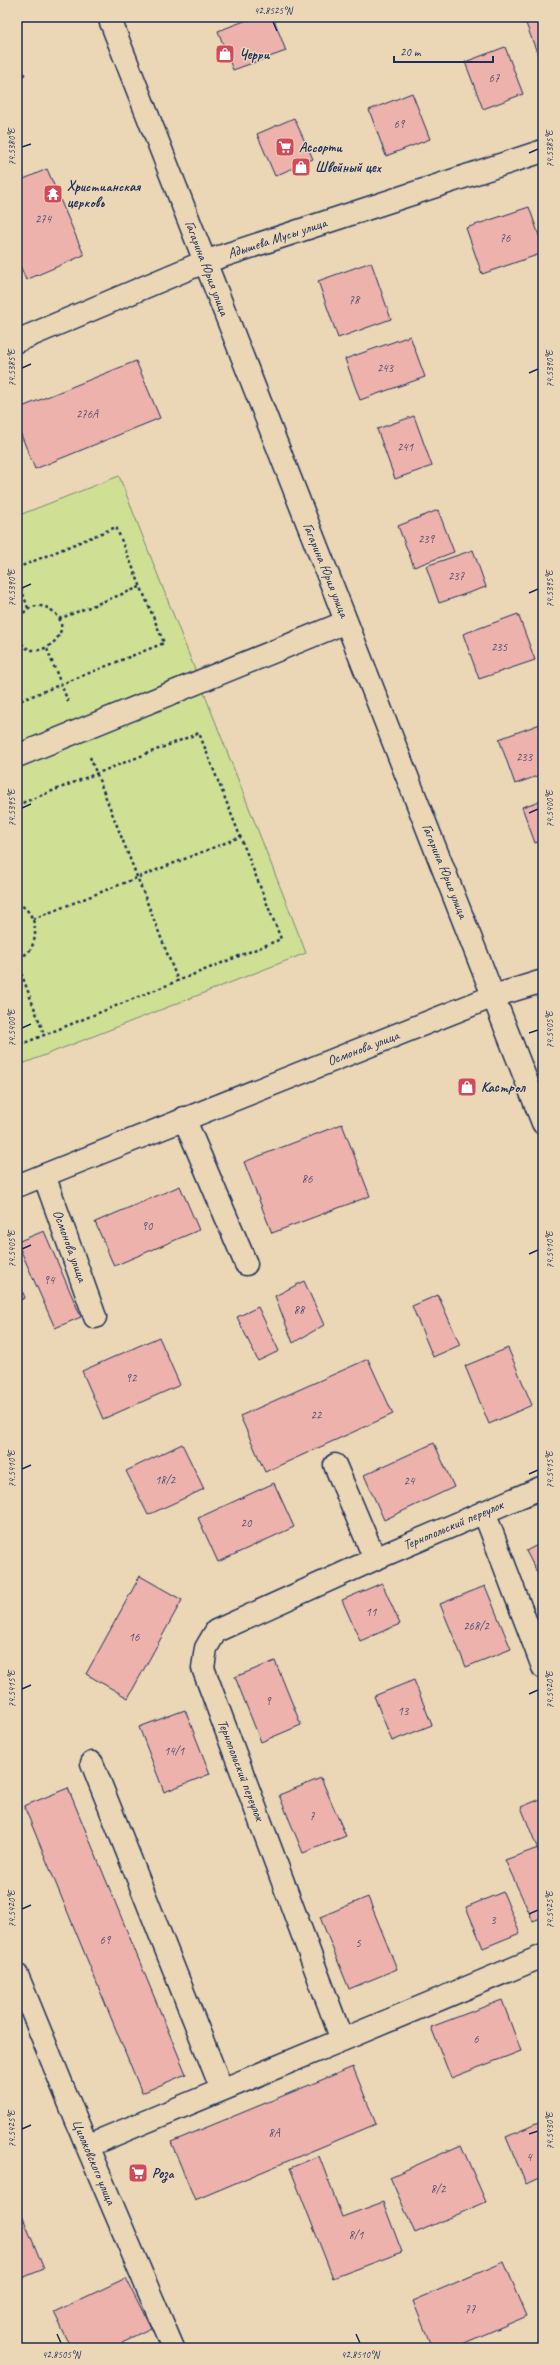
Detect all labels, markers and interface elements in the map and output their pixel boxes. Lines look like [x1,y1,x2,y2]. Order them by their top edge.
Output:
text: 42.8525°N [254,4,294,17]
scale bar [394,38,493,64]
shop icon: Черри [214,43,236,65]
text: 20 m [400,44,422,60]
place label: Черри [239,46,271,63]
house number: 67 [489,70,500,86]
house number: 69 [394,116,406,132]
text: 74.5380°E [5,127,18,166]
text: 74.5385°E [543,129,556,168]
supermarket icon: Ассорти [274,136,296,158]
place label: Ассорти [299,139,343,156]
shop icon: Швейный цех [290,156,312,178]
place label: Швейный цех [315,159,383,176]
place label: Христианская церковь [67,178,141,211]
temple icon: Христианская церковь [42,183,64,205]
house number: 274 [35,211,53,227]
street label: Адышева Мусы улица [225,214,330,262]
street label: Гагарина Юрия улица [181,218,233,319]
house number: 76 [500,230,511,246]
house number: 78 [349,292,361,308]
text: 74.5385°E [5,348,18,387]
text: 74.5390°E [543,349,556,388]
house number: 243 [377,360,395,376]
house number: 276А [76,406,99,422]
house number: 241 [397,439,414,455]
street label: Гагарина Юрия улица [299,520,353,621]
house number: 239 [418,531,436,547]
text: 74.5390°E [5,568,18,607]
house number: 237 [448,568,465,584]
text: 74.5395°E [543,569,556,608]
house number: 235 [491,639,508,655]
house number: 233 [516,749,534,765]
text: 74.5395°E [5,788,18,827]
text: 74.5400°E [543,789,556,828]
street label: Гагарина Юрия улица [418,821,472,922]
text: 74.5400°E [5,1008,18,1047]
text: 74.5405°E [543,1010,556,1049]
street label: Осмонова улица [325,1026,402,1069]
shop icon: Кастрол [456,1076,478,1098]
place label: Кастрол [481,1079,526,1096]
house number: 86 [302,1171,313,1187]
street label: Осмонова улица [49,1208,91,1286]
house number: 90 [142,1218,154,1234]
text: 74.5405°E [5,1229,18,1268]
text: 74.5410°E [543,1230,556,1269]
house number: 94 [44,1272,56,1288]
house number: 88 [294,1302,306,1318]
house number: 92 [126,1370,138,1386]
house number: 22 [311,1407,323,1423]
text: 74.5410°E [5,1449,18,1488]
text: 74.5415°E [543,1450,556,1489]
house number: 18/2 [155,1472,177,1488]
house number: 24 [404,1473,416,1489]
street label: Тернопольский переулок [400,1496,507,1554]
house number: 20 [241,1515,253,1531]
house number: 11 [366,1604,377,1620]
house number: 268/2 [463,1618,490,1634]
house number: 16 [129,1629,140,1645]
text: 74.5415°E [5,1669,18,1708]
text: 74.5420°E [543,1670,556,1709]
house number: 9 [265,1693,272,1709]
house number: 13 [398,1703,410,1719]
street label: Тернопольский переулок [214,1717,269,1825]
house number: 14/1 [164,1743,185,1759]
house number: 7 [309,1808,315,1824]
text: 74.5420°E [5,1889,18,1928]
text: 74.5425°E [543,1890,556,1929]
house number: 3 [490,1912,497,1928]
house number: 69 [100,1932,112,1948]
house number: 5 [355,1935,361,1951]
house number: 6 [473,2031,479,2047]
text: 74.5425°E [5,2109,18,2148]
text: 74.5430°E [543,2111,556,2150]
street label: Циолковского улица [68,2117,120,2209]
house number: 8А [268,2125,281,2141]
house number: 4 [526,2149,533,2165]
supermarket icon: Роза [127,2162,149,2184]
place label: Роза [152,2165,175,2183]
house number: 8/2 [431,2181,447,2197]
house number: 8/1 [349,2227,364,2243]
house number: 77 [465,2301,476,2317]
text: 42.8505°N [42,2348,82,2361]
text: 42.8510°N [341,2348,381,2361]

